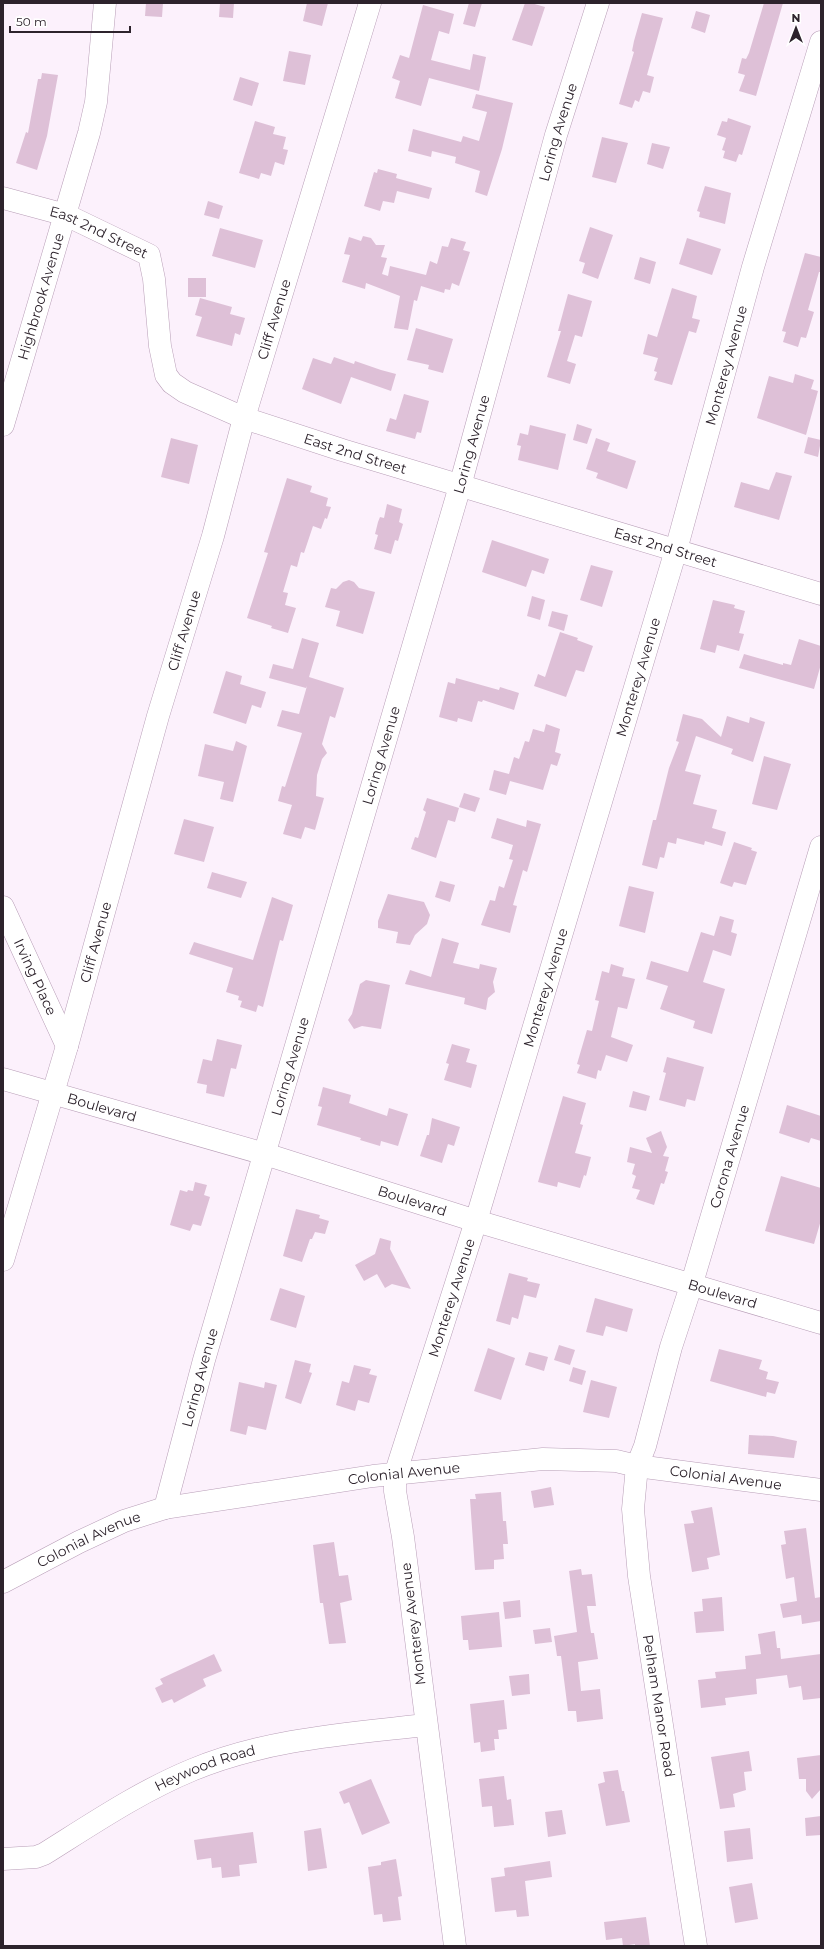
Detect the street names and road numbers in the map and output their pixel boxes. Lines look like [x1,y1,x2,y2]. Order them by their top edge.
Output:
street label: Loring Avenue [535,81,581,183]
street label: East 2nd Street [48,202,151,262]
street label: Highbrook Avenue [14,231,68,362]
street label: Cliff Avenue [253,277,295,362]
street label: Monterey Avenue [701,304,751,427]
street label: Loring Avenue [449,393,494,496]
street label: East 2nd Street [302,429,409,478]
street label: East 2nd Street [612,523,720,571]
street label: Cliff Avenue [163,588,205,673]
street label: Monterey Avenue [612,615,664,739]
street label: Loring Avenue [358,704,404,807]
street label: Cliff Avenue [76,900,115,985]
street label: Monterey Avenue [519,926,572,1049]
street label: Irving Place [10,936,61,1018]
street label: Loring Avenue [267,1015,313,1118]
street label: Boulevard [65,1089,139,1126]
street label: Corona Avenue [706,1103,753,1210]
street label: Boulevard [375,1181,449,1220]
street label: Monterey Avenue [424,1236,479,1359]
street label: Boulevard [686,1275,759,1313]
street label: Loring Avenue [178,1326,222,1429]
street label: Colonial Avenue [347,1458,461,1489]
street label: Colonial Avenue [669,1461,783,1494]
street label: Colonial Avenue [34,1507,143,1572]
street label: Monterey Avenue [397,1562,429,1686]
street label: Pelham Manor Road [639,1633,679,1779]
street label: Heywood Road [151,1741,257,1795]

